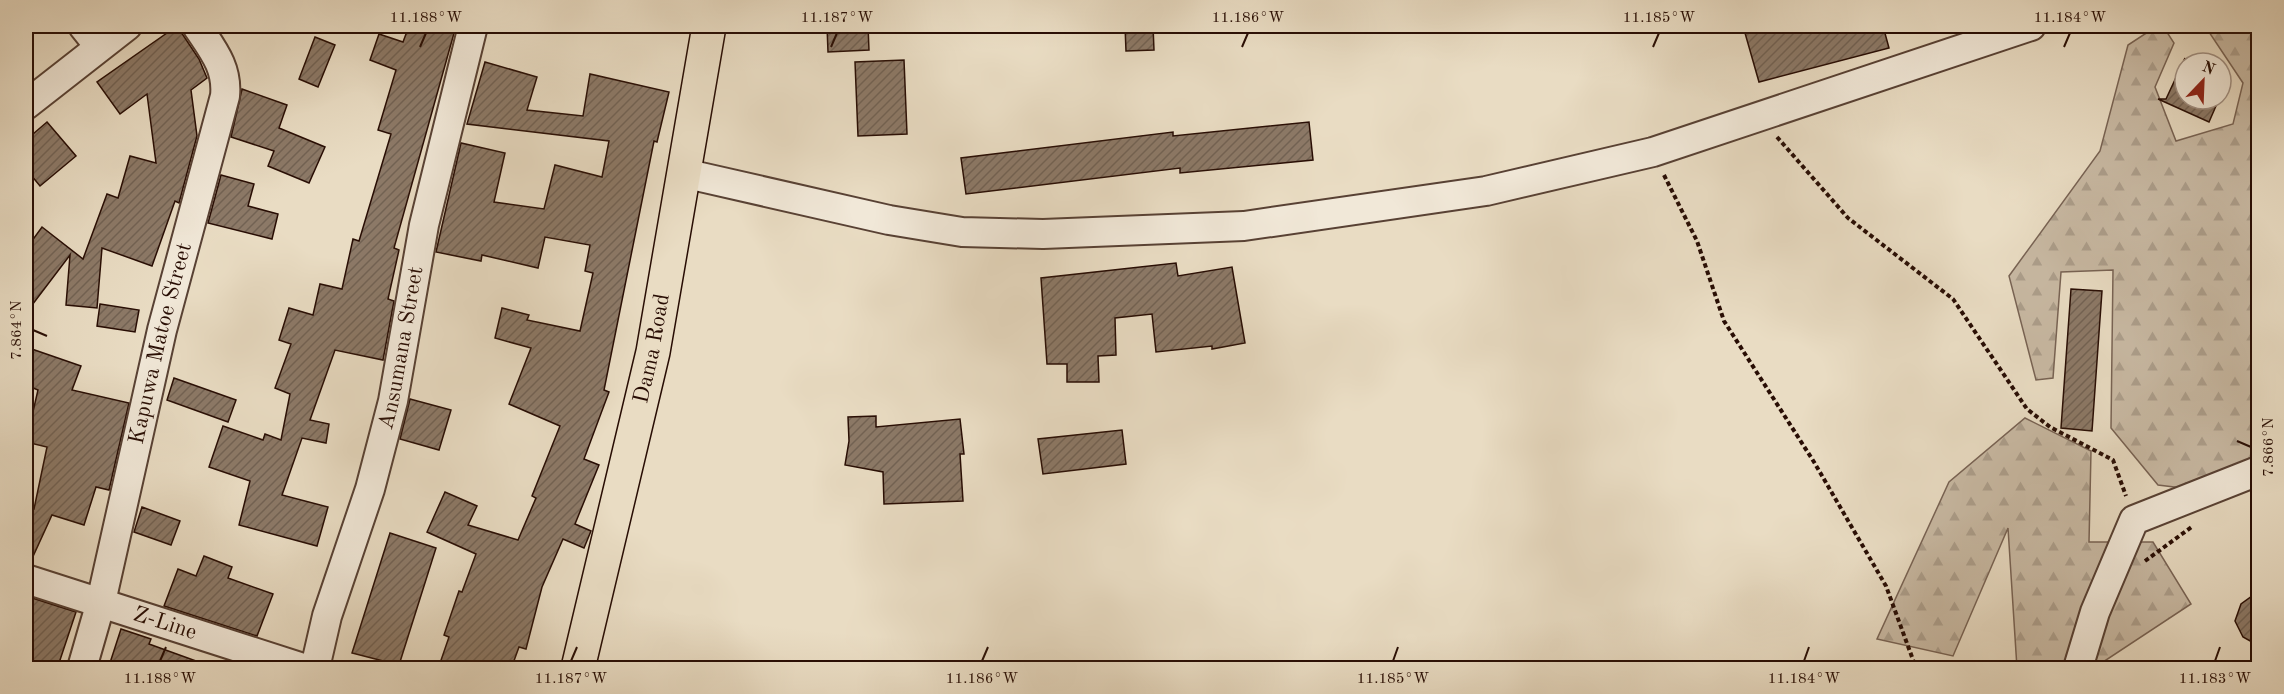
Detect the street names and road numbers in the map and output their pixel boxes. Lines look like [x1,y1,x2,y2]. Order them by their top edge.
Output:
street label: Kapuwa Matoe Street [126,240,196,446]
street label: Ansumana Street [375,265,427,432]
street label: Dama Road [630,292,674,406]
street label: Z-Line [131,603,199,644]

